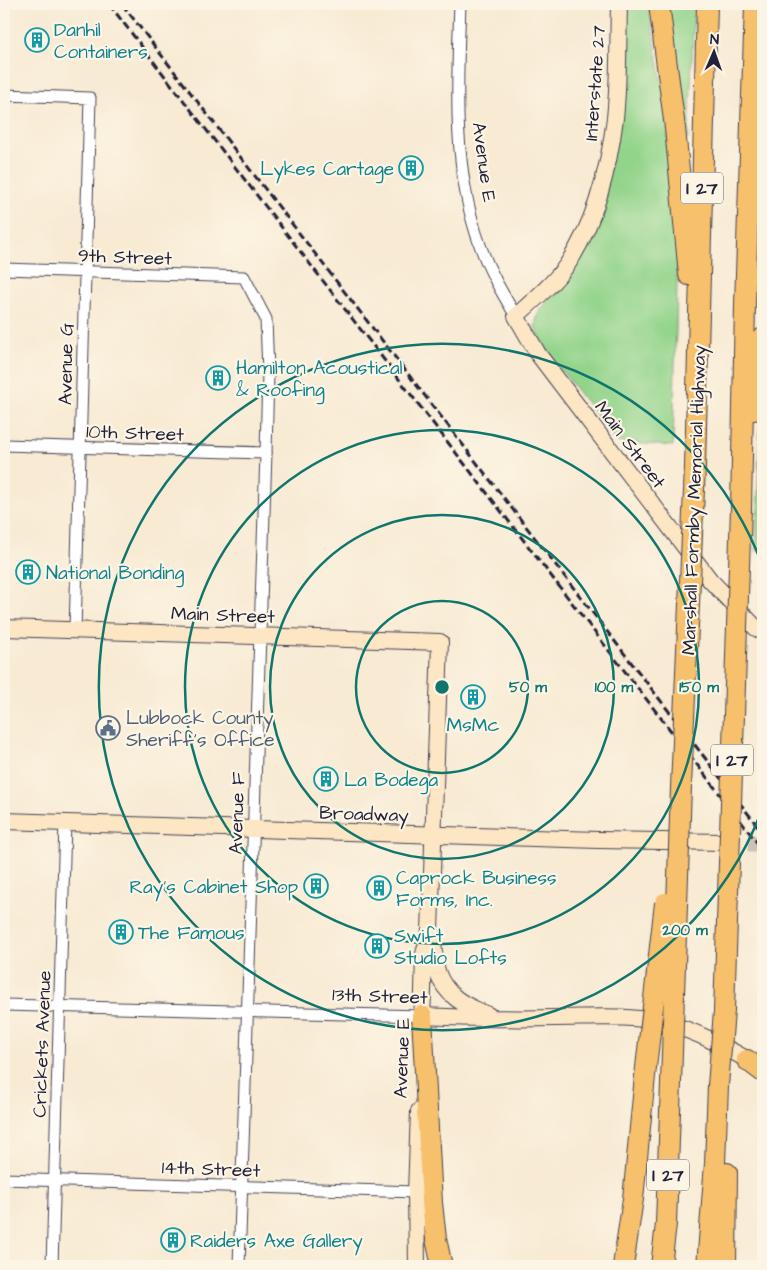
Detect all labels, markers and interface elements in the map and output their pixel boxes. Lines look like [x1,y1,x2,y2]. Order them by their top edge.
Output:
place label: Danhil Containers [54,17,148,66]
street label: Interstate 27 [578,24,613,142]
building icon: Danhil Containers [24,27,50,53]
north arrow [690,28,740,78]
text: N [710,30,719,50]
street label: Avenue E [465,120,502,204]
building icon: Lykes Cartage [398,155,424,181]
place label: Lykes Cartage [260,156,394,184]
road number: I 27 [681,172,723,204]
street label: 9th Street [77,242,173,273]
street label: Avenue G [52,323,81,406]
street label: Marshall Formby Memorial Highway [676,344,714,655]
place label: Hamilton Acoustical & Roofing [236,355,403,405]
building icon: Hamilton Acoustical & Roofing [205,365,231,391]
street label: Main Street [588,395,672,495]
street label: 10th Street [86,418,185,449]
building icon: National Bonding [15,559,41,585]
place label: National Bonding [46,560,184,588]
street label: Main Street [171,600,276,631]
text: 50 m [509,677,547,698]
text: 100 m [595,677,634,698]
text: 150 m [679,677,719,698]
centre of rings [433,678,451,696]
building icon: MsMc [460,684,486,710]
place label: Lubbock County Sheriff's Office [126,705,275,754]
place label: MsMc [447,712,500,739]
public building icon: Lubbock County Sheriff's Office [95,715,121,741]
road number: I 27 [711,744,753,776]
building icon: La Bodega [313,766,339,792]
place label: La Bodega [344,767,438,795]
street label: Avenue F [223,771,252,855]
street label: Broadway [319,799,410,831]
place label: Caprock Business Forms, Inc. [396,865,557,914]
building icon: Ray's Cabinet Shop [303,873,329,899]
place label: Ray's Cabinet Shop [130,874,298,902]
building icon: Caprock Business Forms, Inc. [366,875,392,901]
building icon: The Famous [108,919,134,945]
place label: The Famous [138,920,245,947]
text: 200 m [661,920,708,941]
place label: Swift Studio Lofts [394,923,507,972]
building icon: Swift Studio Lofts [364,933,390,959]
street label: Crickets Avenue [26,970,59,1118]
street label: 13th Street [332,981,428,1012]
street label: Avenue E [388,1017,417,1099]
street label: 14th Street [161,1154,261,1185]
road number: I 27 [647,1160,689,1190]
building icon: Raiders Axe Gallery [160,1227,186,1253]
place label: Raiders Axe Gallery [190,1228,363,1256]

